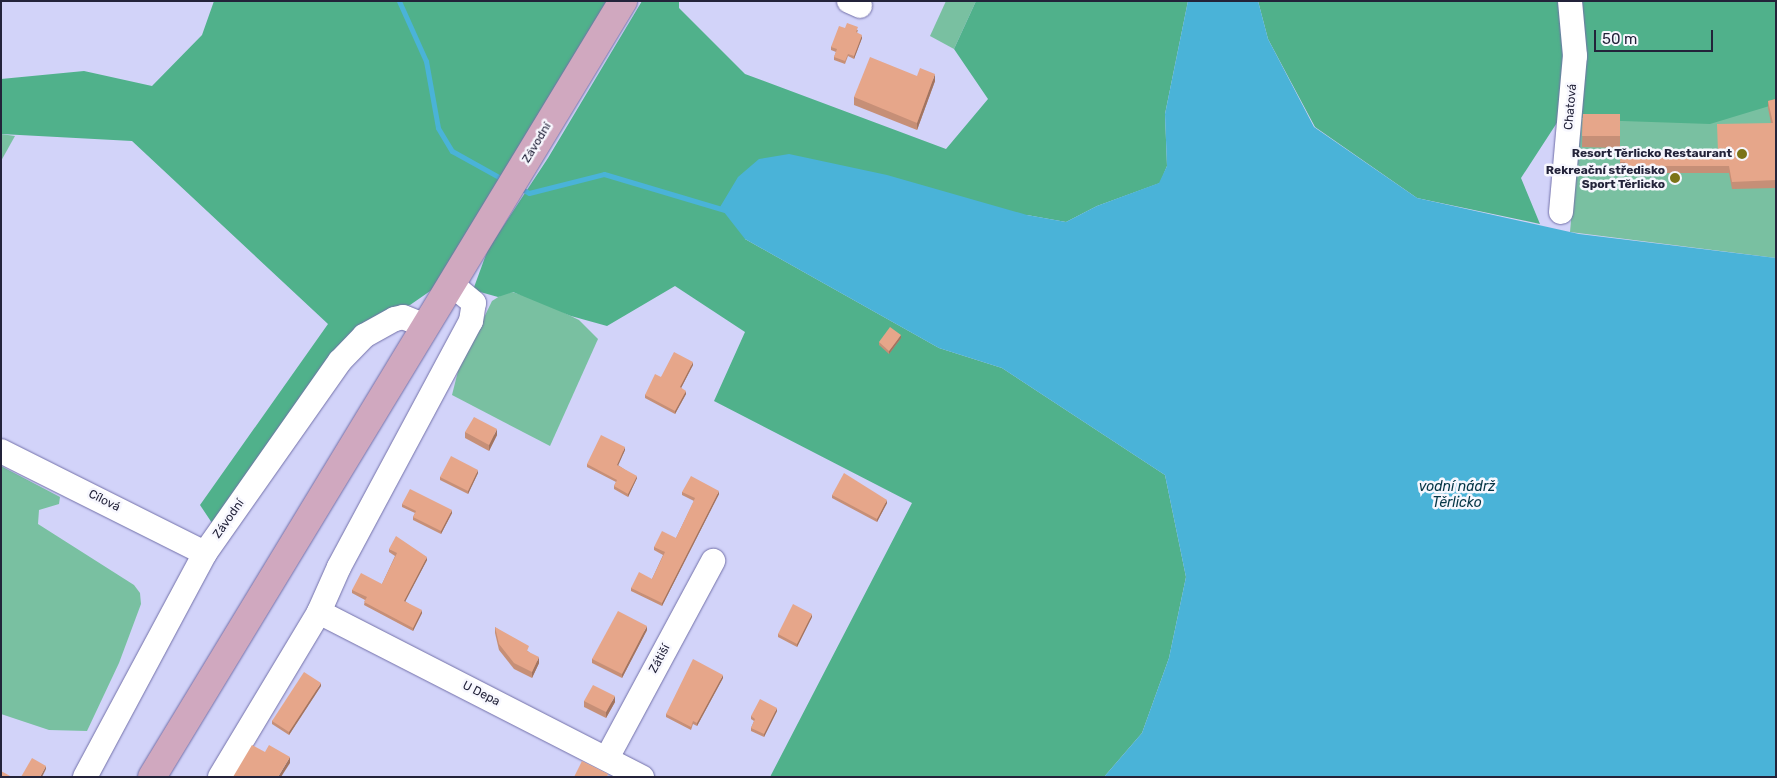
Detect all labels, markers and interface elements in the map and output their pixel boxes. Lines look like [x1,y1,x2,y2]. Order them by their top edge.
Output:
scale bar [1597,20,1716,52]
text: 50 m [1602,30,1637,48]
street label: Chatová [1562,83,1580,131]
street label: Závodní [519,120,555,166]
place label: Resort Těrlicko Restaurant [1571,147,1732,161]
marker: Resort Těrlicko Restaurant [1736,148,1748,160]
place label: Rekreační středisko Sport Těrlicko [1546,164,1665,192]
marker: Rekreační středisko Sport Těrlicko [1669,172,1681,184]
water label: vodní nádrž Těrlicko [1419,479,1495,512]
street label: Cílová [86,487,122,515]
street label: Závodní [210,497,248,541]
street label: Zátiší [647,642,673,676]
street label: U Depa [460,678,502,710]

